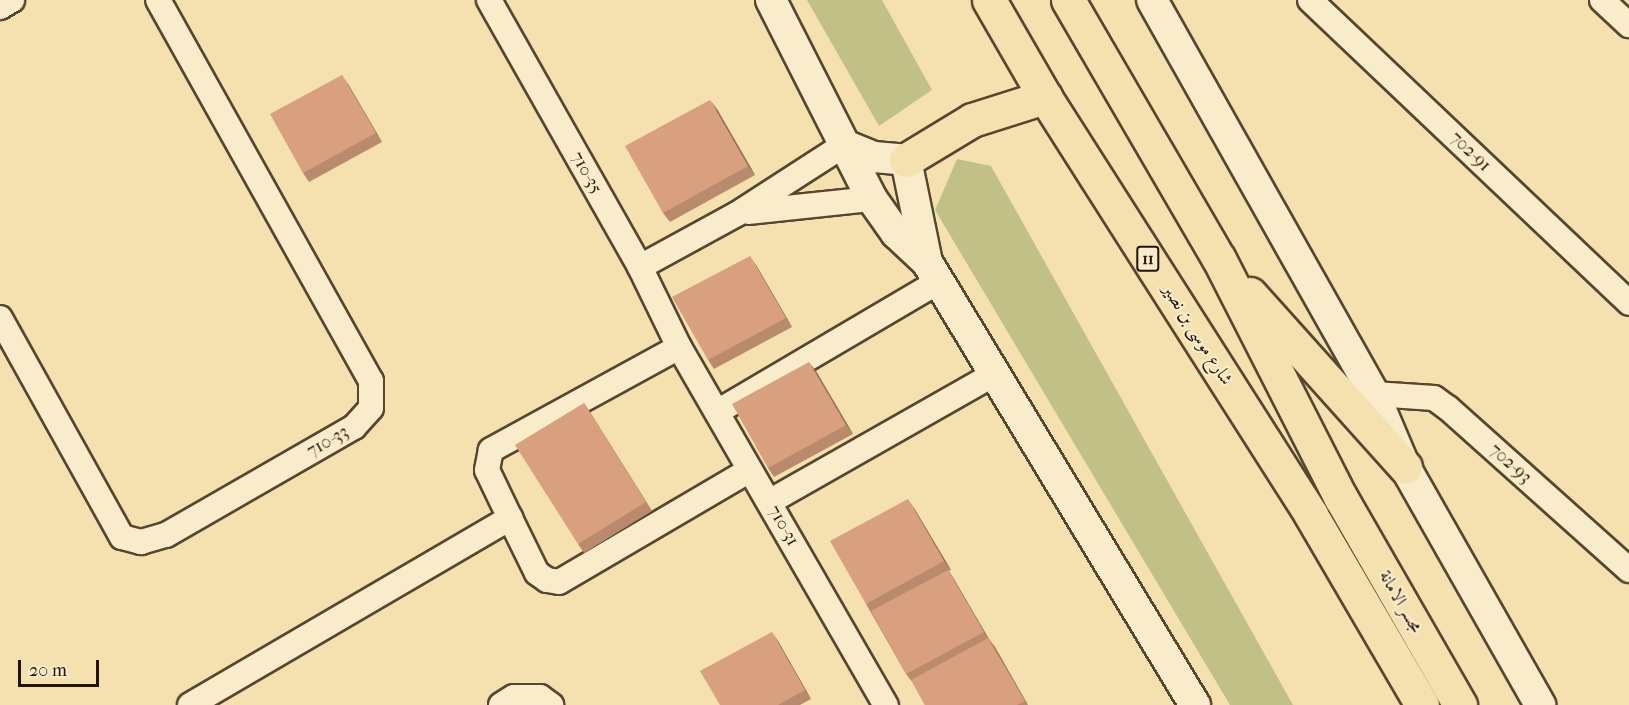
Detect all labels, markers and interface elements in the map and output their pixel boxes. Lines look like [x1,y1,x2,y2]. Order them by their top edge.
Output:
street label: 702-91 [1445,127,1495,177]
street label: 710-35 [566,148,606,198]
road number: 11 [1136,246,1160,272]
street label: شارع موسى بن نصير [1157,280,1237,390]
street label: 710-33 [303,422,353,462]
street label: 702-93 [1484,439,1536,489]
street label: 710-31 [763,502,803,550]
street label: مجسر الامانة [1374,567,1426,637]
scale bar [21,648,102,686]
text: 20 m [29,660,67,681]

